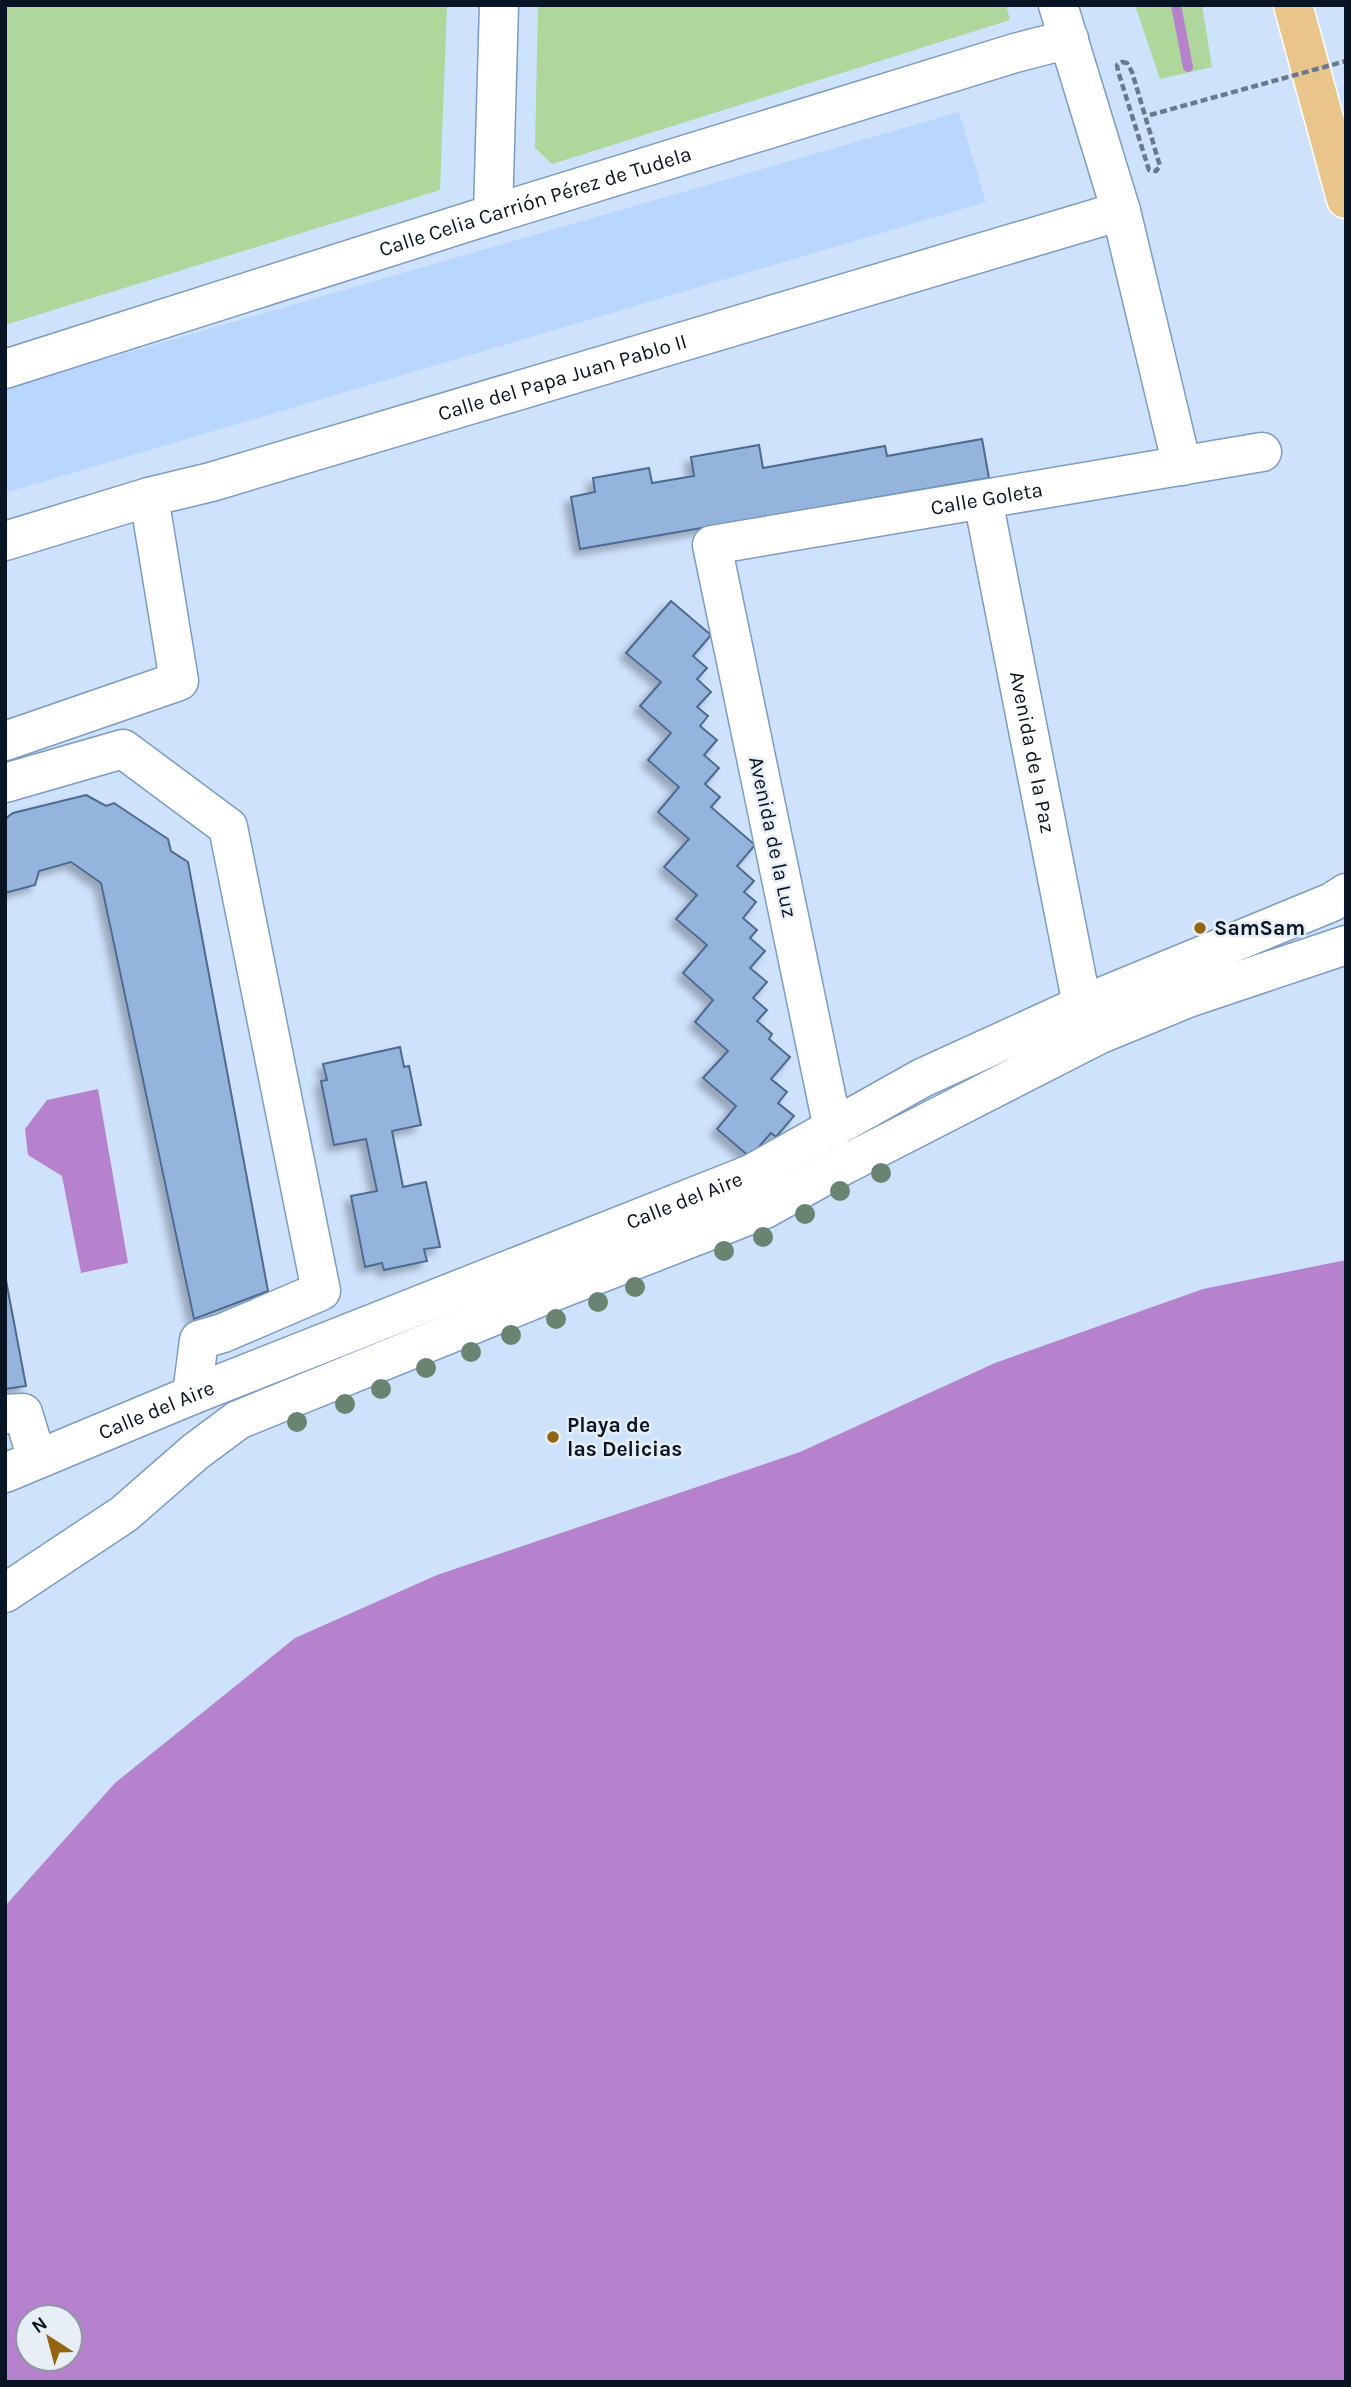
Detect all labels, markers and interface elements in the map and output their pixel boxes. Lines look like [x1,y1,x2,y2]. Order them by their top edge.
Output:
street label: Calle Celia Carrión Pérez de Tudela [376,142,694,261]
street label: Calle del Papa Juan Pablo II [435,329,690,426]
street label: Calle Goleta [929,477,1044,520]
street label: Avenida de la Paz [1005,669,1060,835]
street label: Avenida de la Luz [744,754,802,920]
place label: SamSam [1214,916,1305,940]
marker: SamSam [1192,920,1208,936]
street label: Calle del Aire [623,1167,746,1234]
street label: Calle del Aire [95,1375,218,1445]
place label: Playa de las Delicias [567,1413,682,1461]
marker: Playa de las Delicias [545,1429,561,1445]
north arrow [14,2303,84,2373]
text: N [28,2312,52,2338]

